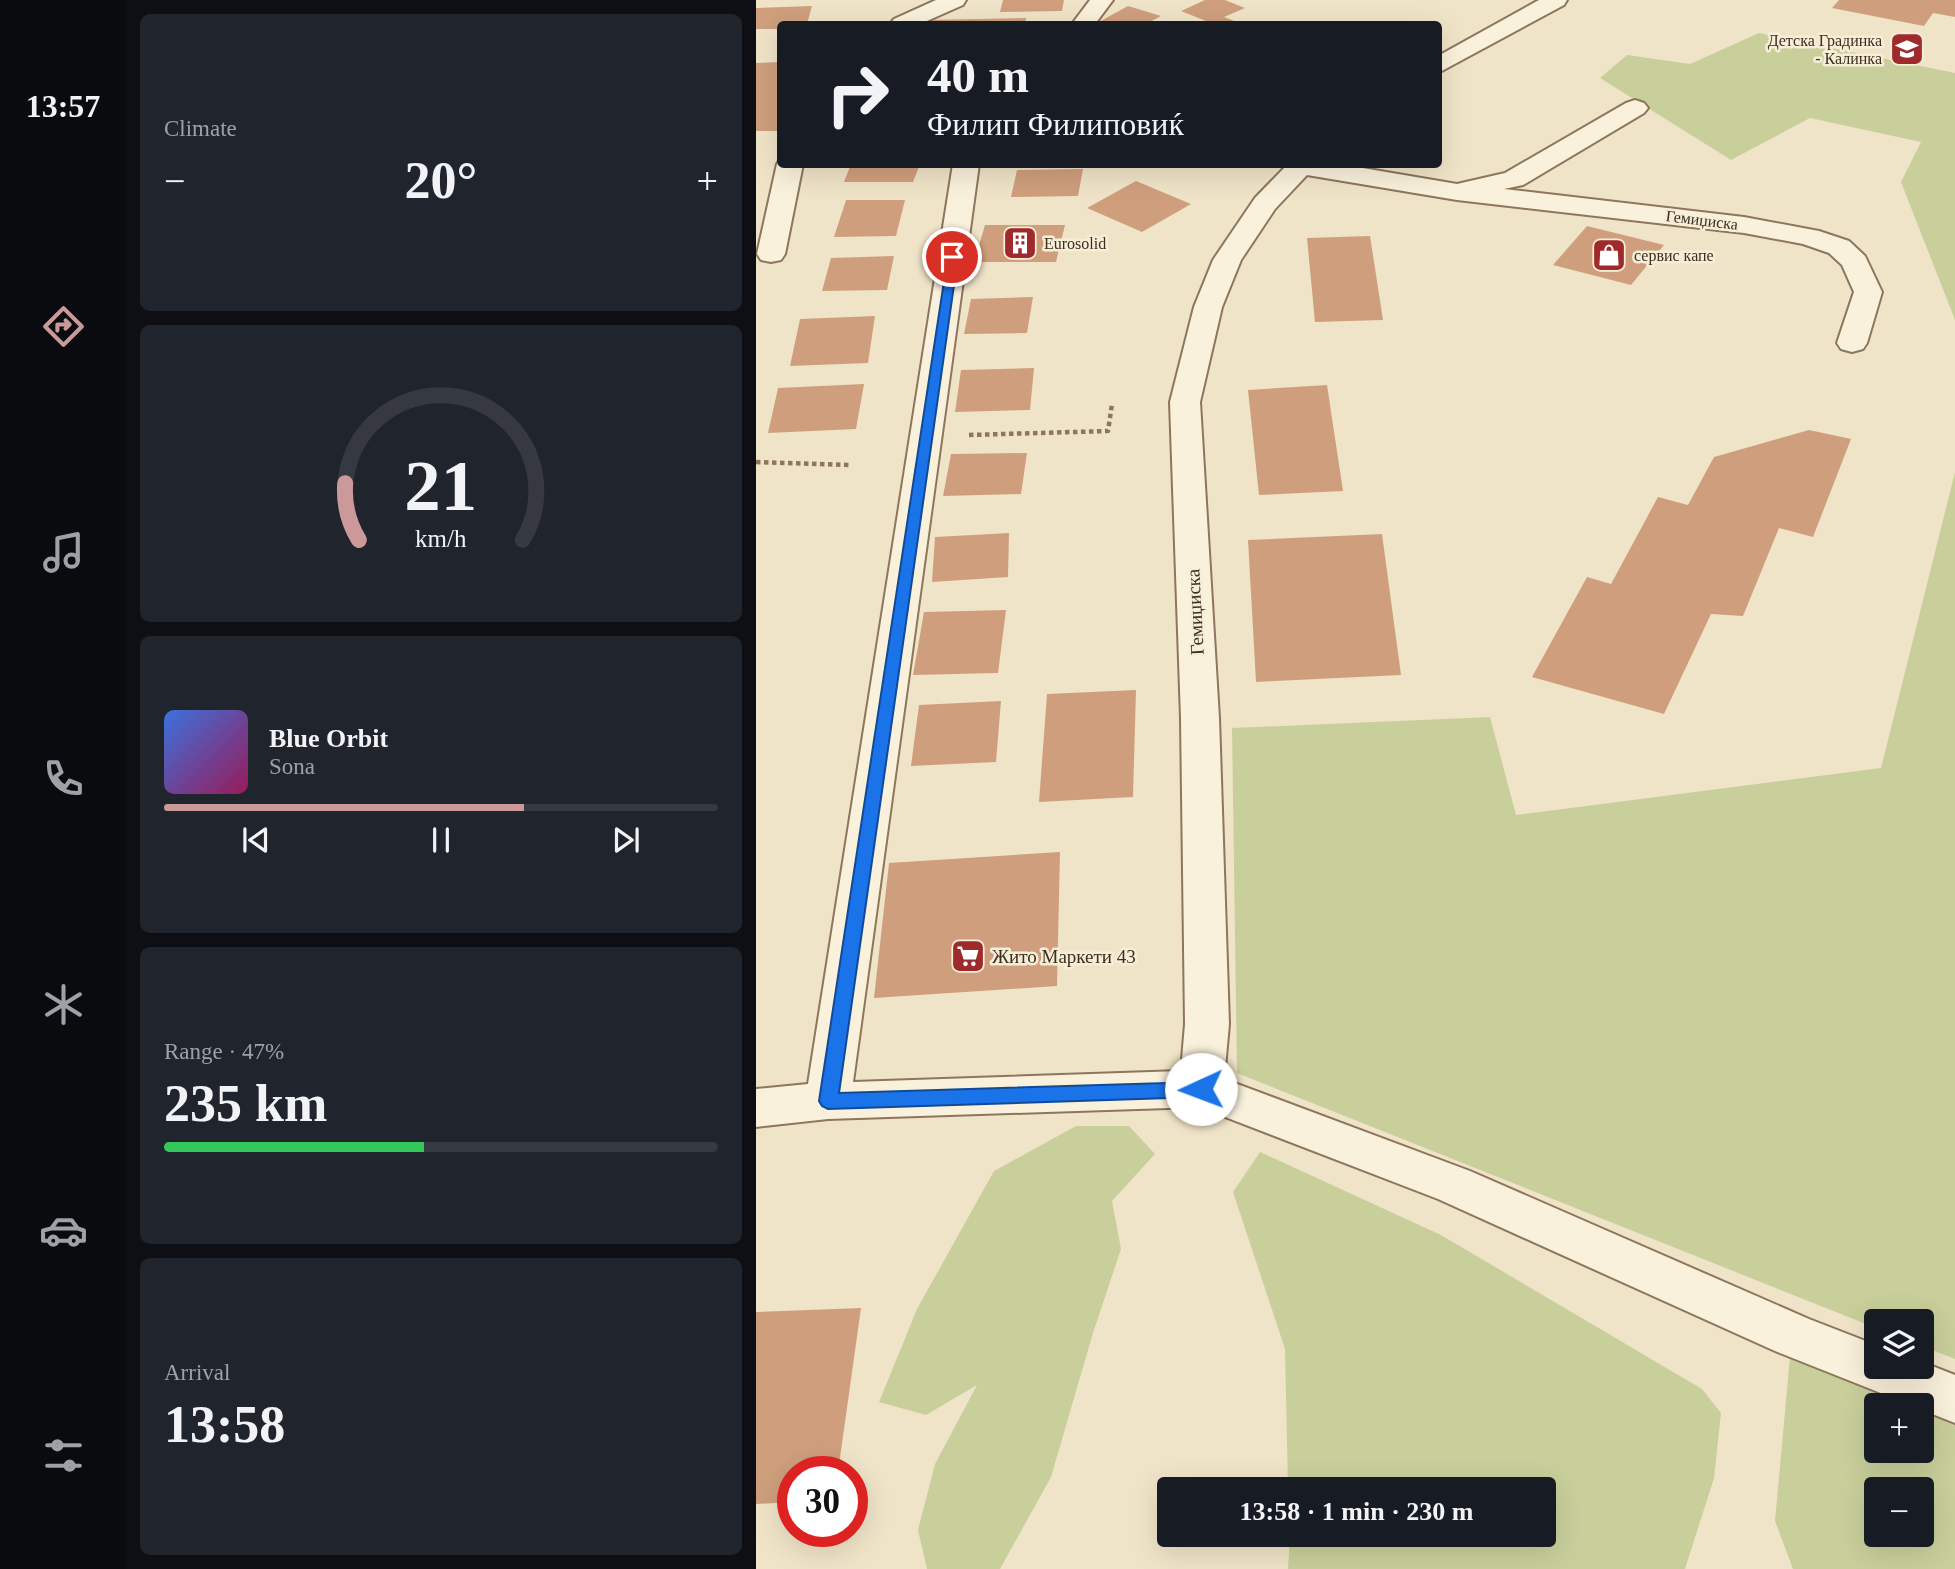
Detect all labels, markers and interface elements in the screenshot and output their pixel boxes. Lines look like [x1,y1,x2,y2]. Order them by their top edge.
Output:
school or university icon: Детска Градинка - Калинка [1888,30,1926,68]
place label: Детска Градинка - Калинка [1768,32,1882,67]
text: 40 m [927,48,1029,103]
icon: right [812,49,903,140]
text: 13:57 [26,88,100,124]
text: Филип Филиповиќ [927,106,1184,142]
text: Climate [164,116,237,141]
text: 20° [405,152,477,209]
text: − [164,160,185,202]
text: + [697,160,718,202]
street label: Гемиџиска [1665,207,1739,234]
building icon: Eurosolid [1001,224,1039,262]
pin [922,227,982,287]
place label: Eurosolid [1044,235,1106,252]
shop icon: сервис капе [1590,236,1628,274]
icon: arrive [933,238,971,276]
place label: сервис капе [1634,247,1714,265]
icon: directions [39,302,88,351]
text: 21 [405,445,477,526]
text: km/h [415,524,467,551]
icon: music [39,528,88,577]
street label: Гемиџиска [1182,568,1208,656]
text: Blue Orbit [269,724,388,753]
icon: phone [39,754,88,803]
text: Sona [269,754,315,779]
icon: previous [237,821,275,859]
icon: pause [422,821,460,859]
icon: next [607,821,645,859]
supermarket icon: Жито Маркети 43 [949,937,987,975]
place label: Жито Маркети 43 [992,946,1136,967]
icon: climate [39,980,88,1029]
text: Range · 47% [164,1039,284,1064]
position arrow [1164,1052,1238,1126]
text: 235 km [164,1075,327,1132]
icon: car [39,1206,88,1255]
map controls [1864,1309,1934,1547]
button: layers [1864,1309,1934,1379]
text: Arrival [164,1360,230,1385]
button: + [1864,1393,1934,1463]
text: 13:58 [164,1396,285,1453]
icon: filters [39,1431,88,1480]
speed limit sign: 30 [777,1456,868,1547]
button: − [1864,1477,1934,1547]
text: 13:58 · 1 min · 230 m [1240,1497,1474,1526]

